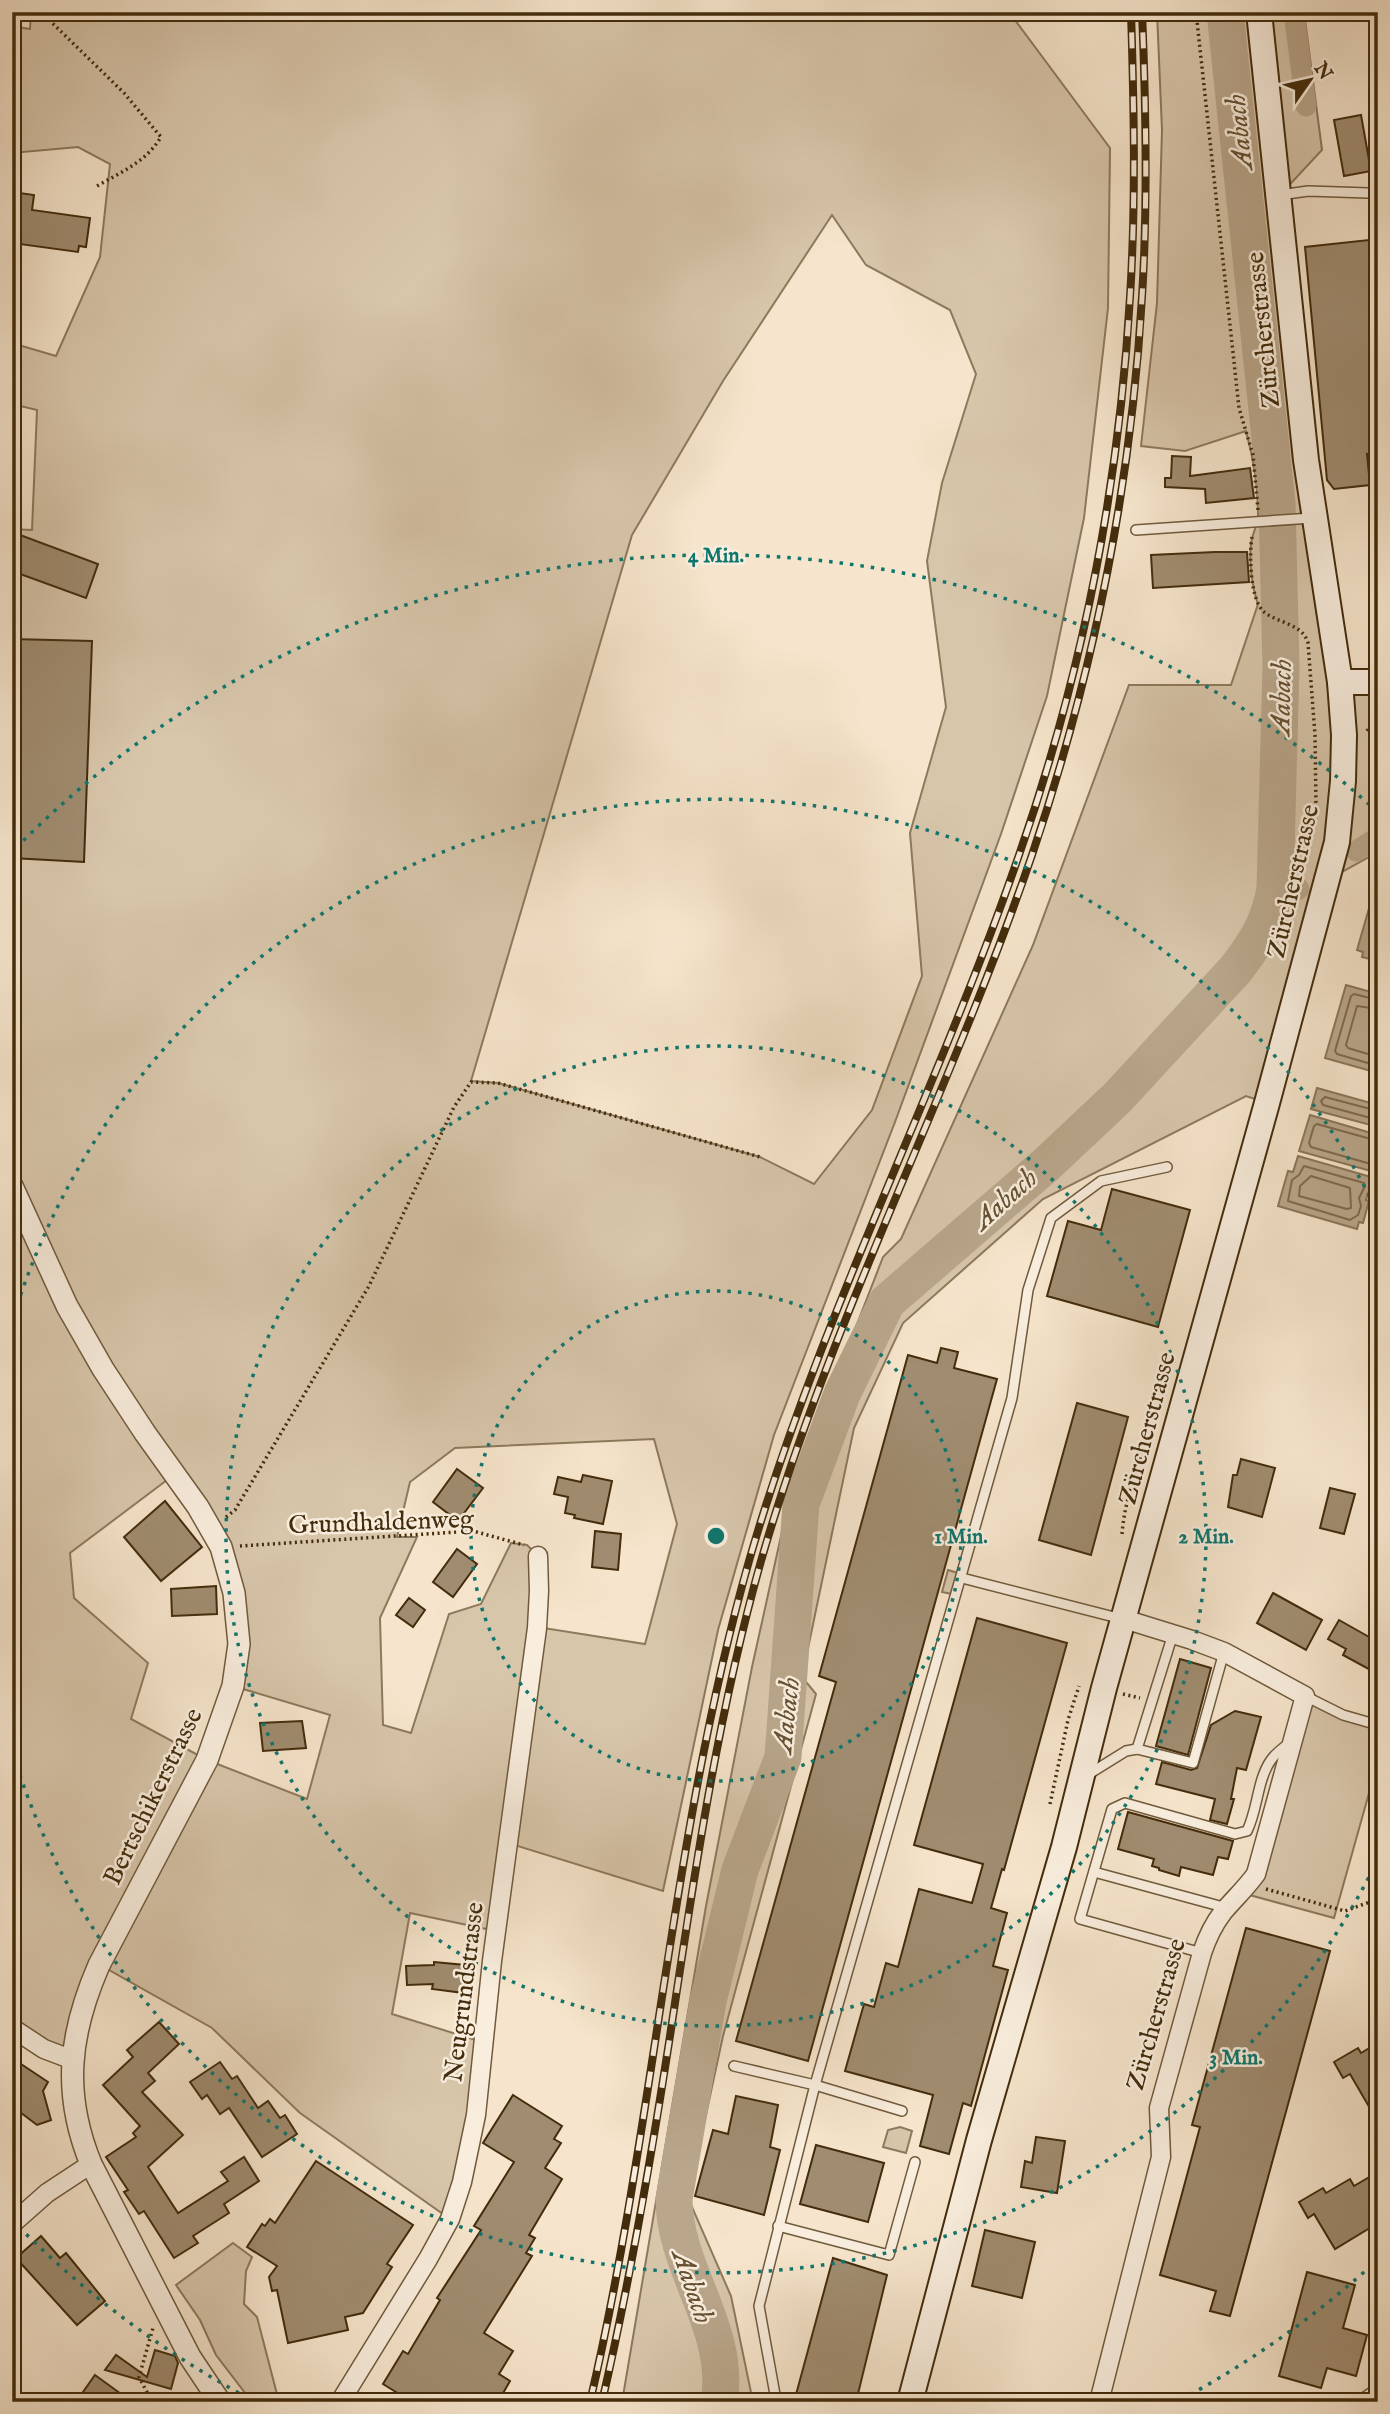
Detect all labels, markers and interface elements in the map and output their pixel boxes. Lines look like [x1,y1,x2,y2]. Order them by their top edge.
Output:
north arrow [1274,46,1344,116]
text: N [1307,57,1337,86]
water label: Aabach [1219,92,1262,174]
street label: Zürcherstrasse [1239,250,1288,410]
text: 4 Min. [688,543,744,570]
water label: Aabach [1264,659,1301,738]
street label: Zürcherstrasse [1260,801,1327,961]
water label: Aabach [964,1161,1046,1240]
street label: Zürcherstrasse [1111,1348,1184,1508]
street label: Grundhaldenweg [288,1503,475,1542]
centre of rings [704,1524,728,1548]
text: 1 Min. [934,1524,988,1551]
text: 2 Min. [1178,1524,1234,1551]
water label: Aabach [766,1676,809,1758]
street label: Bertschikerstrasse [96,1703,211,1891]
street label: Neugrundstrasse [437,1900,492,2084]
street label: Zürcherstrasse [1119,1934,1194,2094]
text: 3 Min. [1209,2045,1263,2072]
water label: Aabach [662,2243,721,2328]

